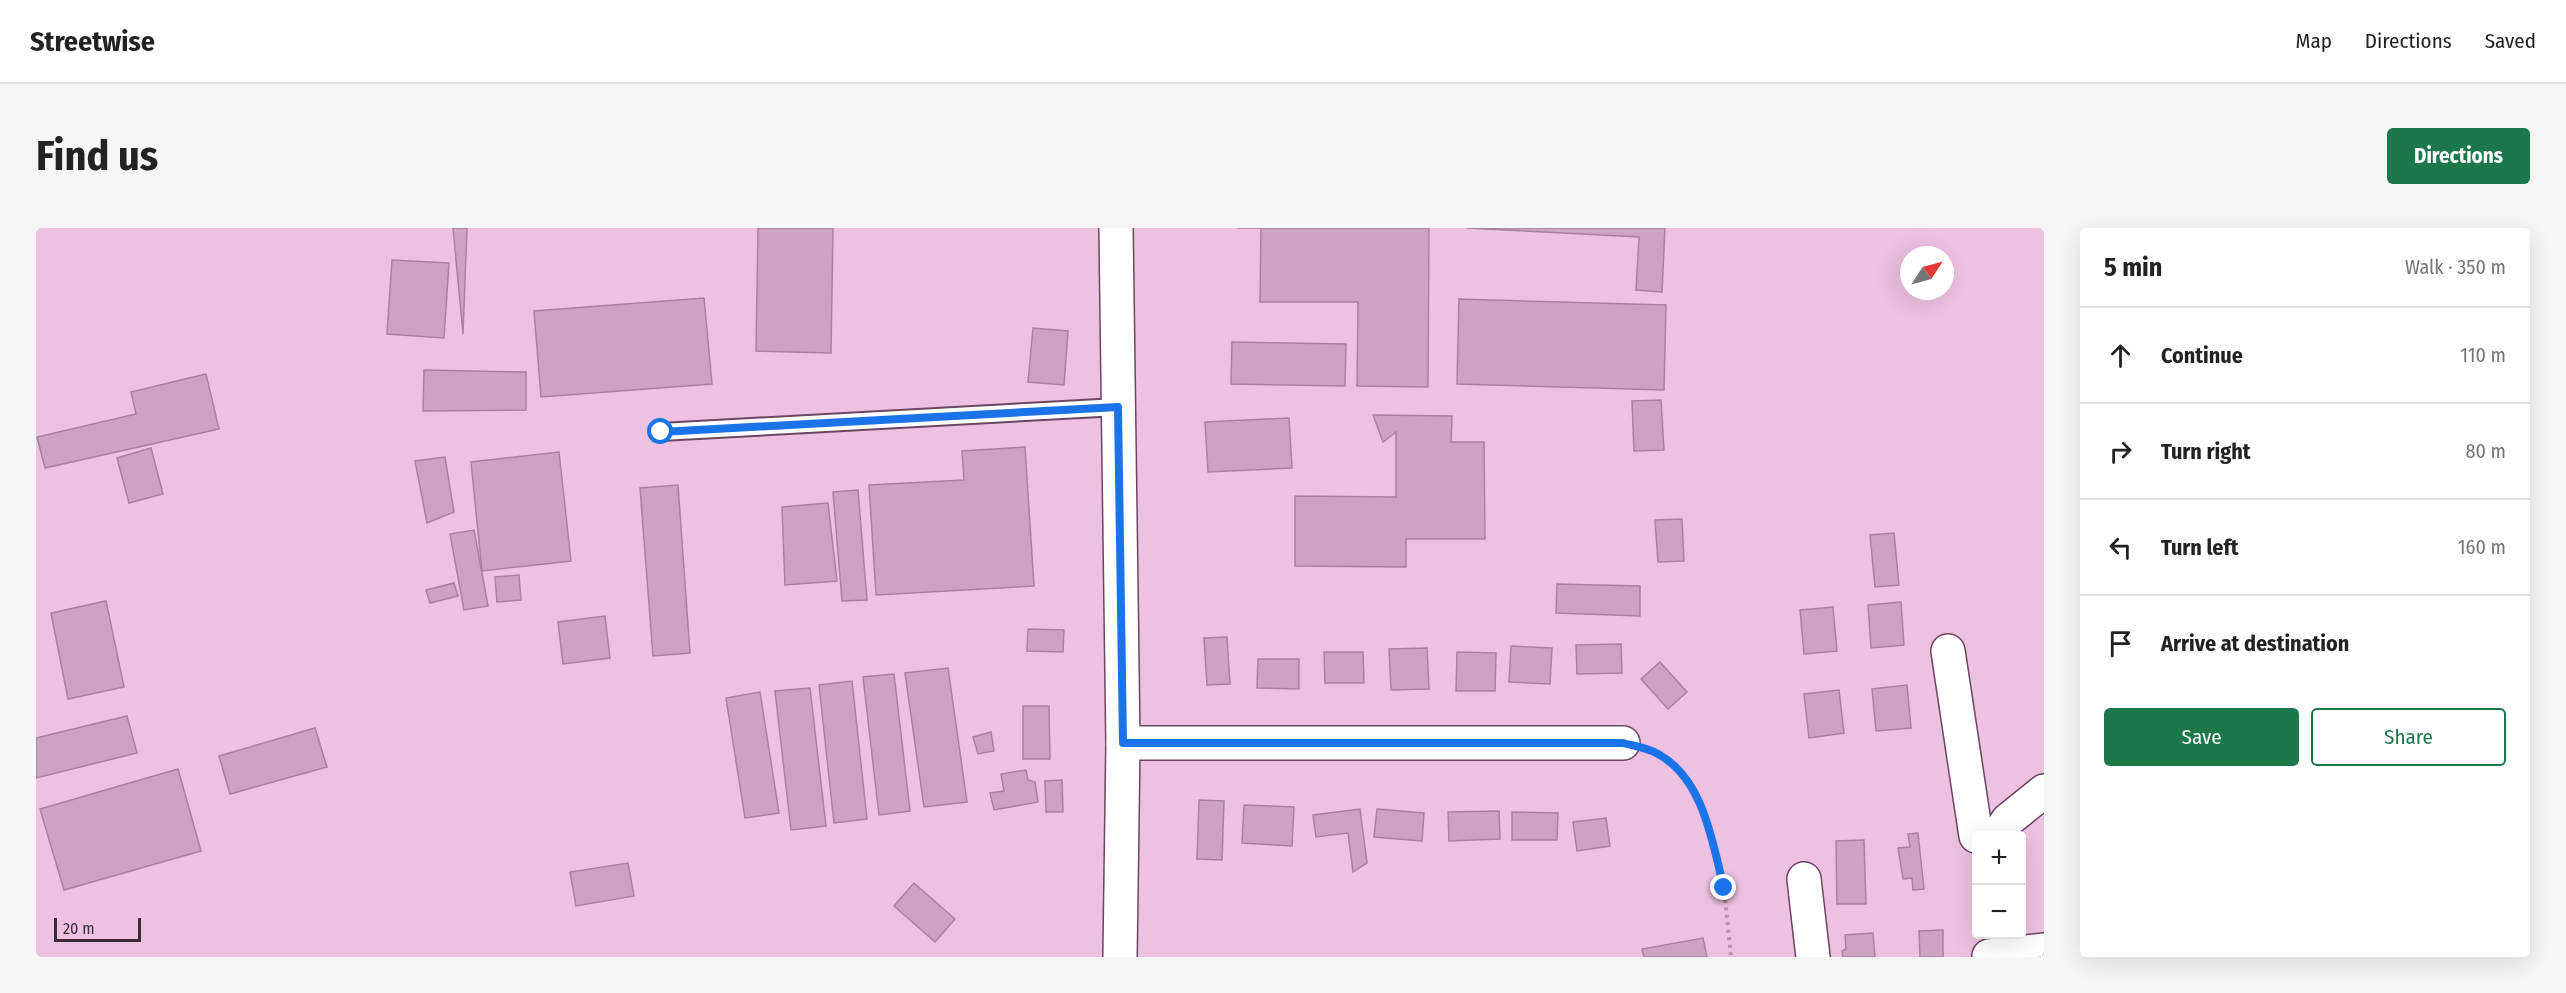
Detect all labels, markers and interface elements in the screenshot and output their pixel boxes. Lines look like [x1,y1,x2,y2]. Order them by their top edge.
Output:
text: Streetwise [30,25,155,58]
text: Map [2295,28,2332,54]
text: Directions [2365,28,2452,54]
text: Saved [2485,28,2536,54]
button: Directions [2387,128,2530,184]
text: Find us [36,131,158,181]
north arrow [1900,246,1954,300]
text: 5 min [2104,252,2162,283]
text: Walk · 350 m [2405,255,2506,279]
icon: ahead [2104,339,2137,372]
text: Continue [2161,342,2243,369]
text: 110 m [2460,343,2506,367]
route start [647,418,673,444]
icon: right [2104,435,2137,468]
text: Turn right [2161,438,2250,465]
text: 80 m [2466,439,2506,463]
icon: left [2104,531,2137,564]
text: Turn left [2161,534,2239,561]
text: 160 m [2458,535,2506,559]
icon: arrive [2104,627,2137,660]
text: Arrive at destination [2161,630,2349,657]
button: Save [2104,708,2299,766]
button: Share [2311,708,2506,766]
map controls [1972,831,2026,939]
button: + [1972,831,2026,885]
route end [1710,874,1736,900]
button: − [1972,885,2026,939]
scale bar [54,915,141,942]
text: 20 m [63,919,94,938]

